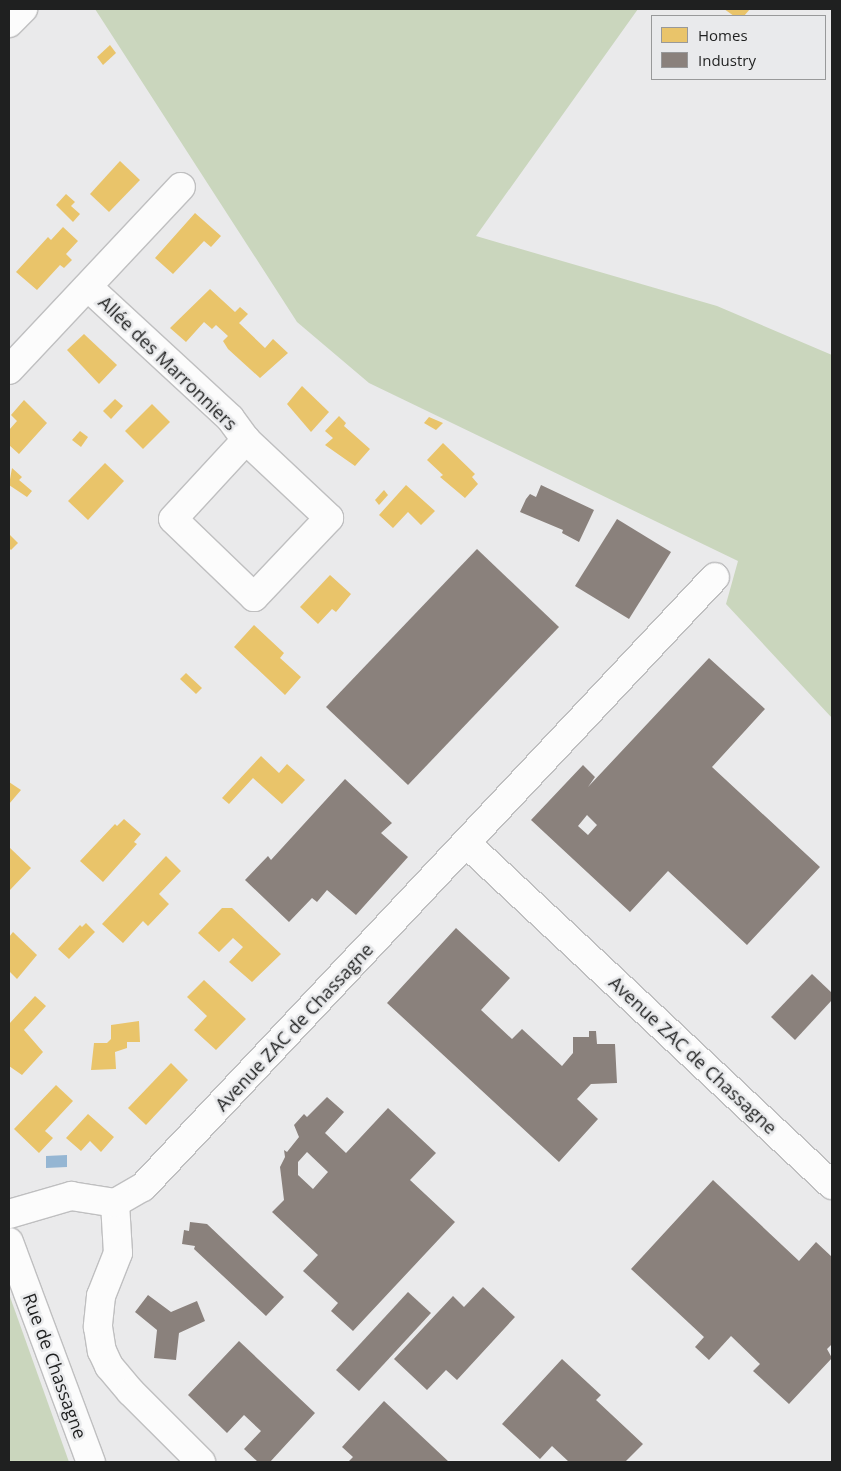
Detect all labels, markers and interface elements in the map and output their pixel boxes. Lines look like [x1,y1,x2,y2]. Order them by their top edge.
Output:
legend [651,15,826,80]
text: Homes [698,25,748,45]
text: Industry [698,50,756,70]
street label: Allée des Marronniers [94,291,242,435]
street label: Avenue ZAC de Chassagne [211,939,377,1115]
street label: Avenue ZAC de Chassagne [605,972,781,1138]
street label: Rue de Chassagne [19,1290,91,1442]

